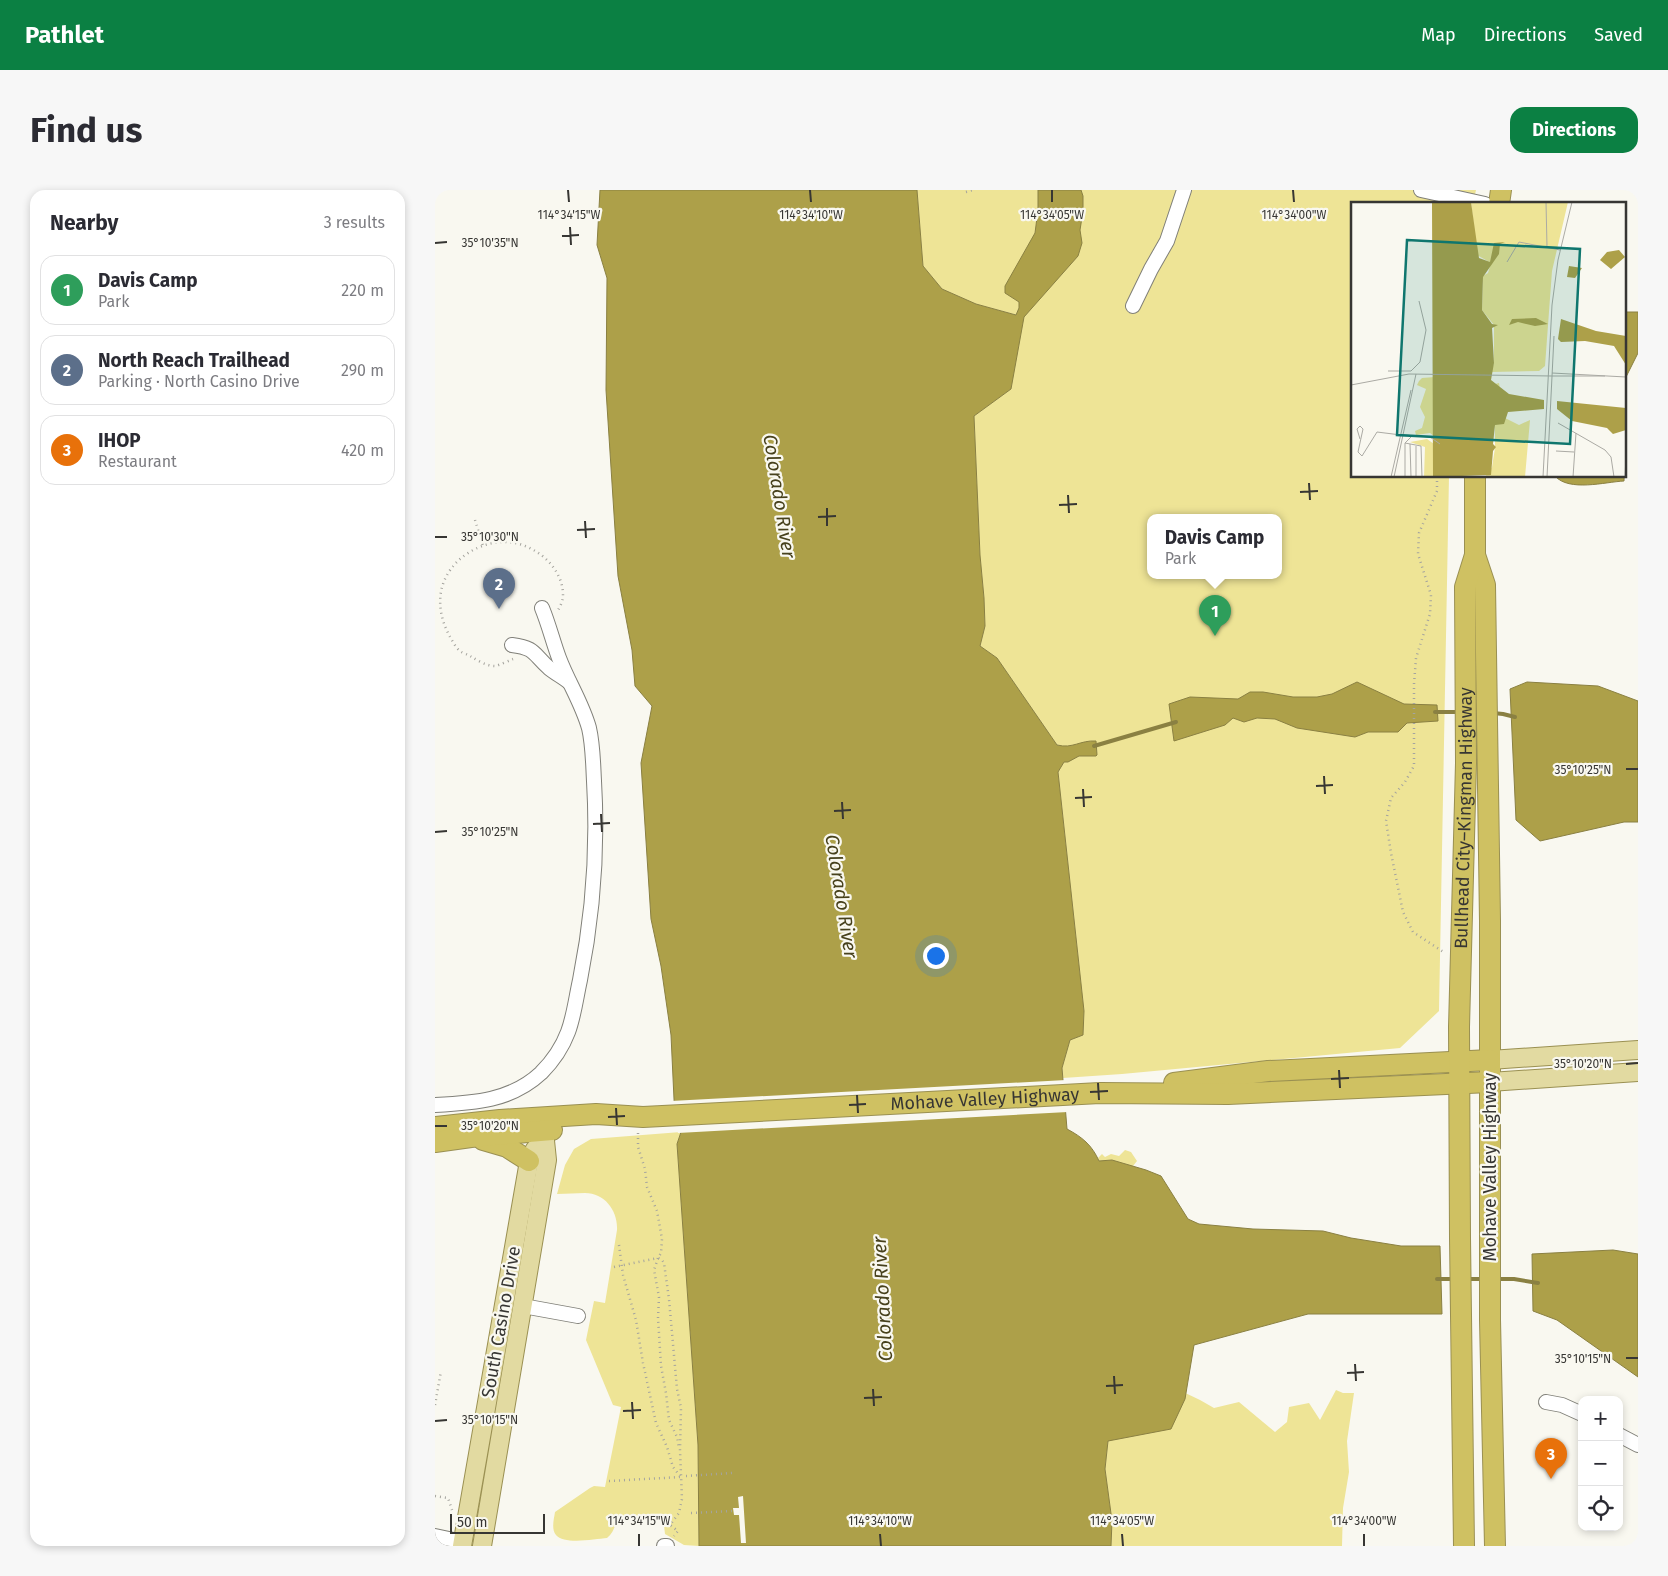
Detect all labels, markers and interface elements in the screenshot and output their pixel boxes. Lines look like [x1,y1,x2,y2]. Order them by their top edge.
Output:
text: Pathlet [25,21,104,49]
text: Map [1421,24,1456,46]
text: Directions [1484,24,1566,46]
text: Saved [1594,24,1643,46]
button: Directions [1510,107,1638,153]
text: Find us [30,109,142,151]
inset map [1351,202,1625,478]
text: 114°34'15"W [538,208,600,222]
text: 114°34'10"W [779,208,843,222]
text: 114°34'05"W [1020,208,1084,222]
text: 114°34'00"W [1261,208,1327,222]
text: Nearby [50,210,118,236]
text: 3 results [324,213,385,232]
text: 35°10'35"N [461,236,519,250]
text: Davis Camp [98,269,198,292]
text: 1 [63,281,71,300]
text: 220 m [341,281,384,300]
text: Park [98,292,130,311]
text: North Reach Trailhead [98,349,290,372]
text: 2 [63,361,71,380]
text: 290 m [341,361,384,380]
text: Parking · North Casino Drive [98,372,300,391]
text: IHOP [98,429,141,452]
water label: Colorado River [758,433,801,560]
text: 3 [63,441,71,460]
text: 420 m [341,441,384,460]
text: Restaurant [98,452,177,471]
popup [1147,514,1282,579]
text: Davis Camp [1165,526,1264,549]
text: 35°10'30"N [461,530,519,544]
text: Park [1165,549,1196,568]
pin: 2 [483,568,515,609]
pin: 1 [1199,595,1231,636]
street label: Bullhead City–Kingman Highway [1450,687,1477,949]
text: 35°10'25"N [1554,763,1612,777]
text: 35°10'25"N [461,825,519,839]
water label: Colorado River [820,833,863,960]
your location [923,943,949,969]
text: 35°10'20"N [1554,1057,1612,1071]
street label: Mohave Valley Highway [1479,1072,1501,1261]
street label: Mohave Valley Highway [890,1083,1080,1115]
text: 35°10'20"N [461,1119,519,1133]
water label: Colorado River [868,1235,897,1362]
street label: South Casino Drive [477,1244,525,1400]
text: 35°10'15"N [1555,1352,1611,1366]
map controls [1578,1396,1623,1531]
button: + [1578,1396,1623,1441]
text: 35°10'15"N [462,1413,518,1427]
pin: 3 [1535,1438,1567,1479]
button: − [1578,1441,1623,1486]
button: locate [1578,1486,1623,1531]
scale bar [450,1511,545,1534]
text: 50 m [457,1514,488,1531]
text: 114°34'15"W [608,1514,670,1528]
text: 114°34'10"W [848,1514,912,1528]
text: 114°34'05"W [1090,1514,1154,1528]
text: 114°34'00"W [1331,1514,1397,1528]

